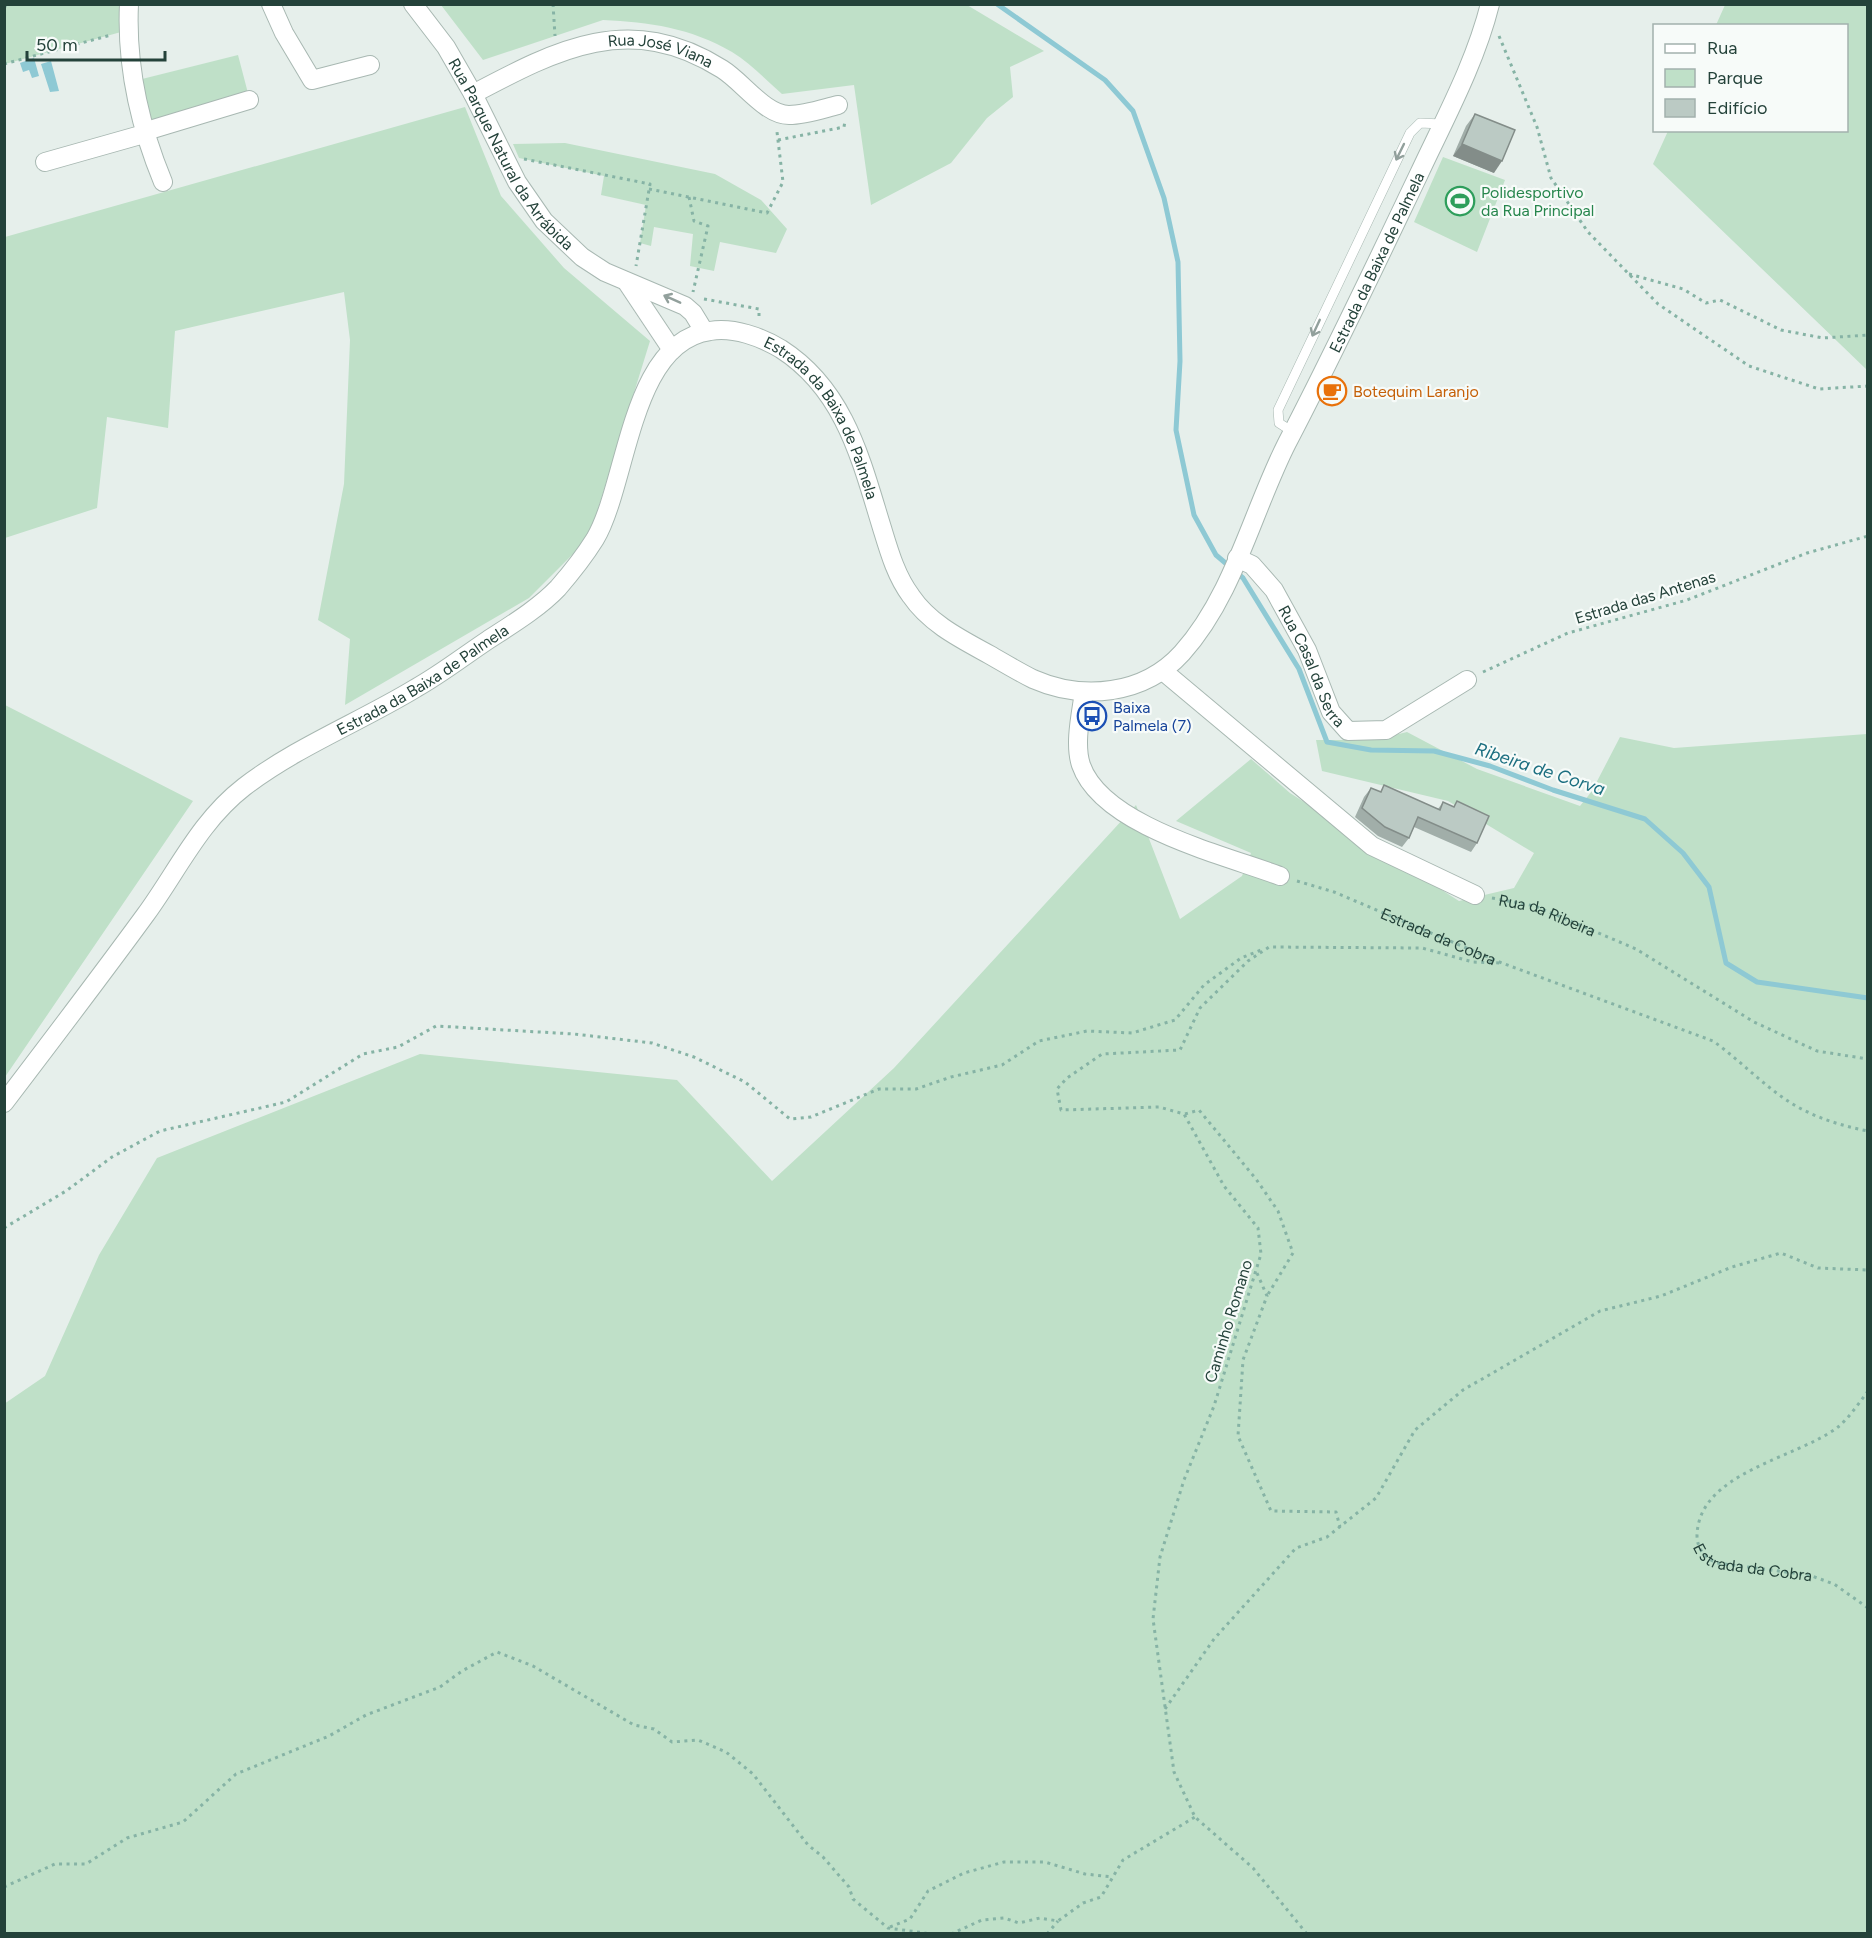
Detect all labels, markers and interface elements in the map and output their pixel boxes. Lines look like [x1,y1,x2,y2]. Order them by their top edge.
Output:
scale bar [27,24,165,62]
legend [1653,24,1848,132]
street label: Rua José Viana [607,30,716,72]
text: 50 m [36,34,78,56]
text: Rua [1707,37,1738,59]
street label: Rua Parque Natural da Arrábida [444,55,577,254]
text: Parque [1707,67,1763,89]
text: Edifício [1707,97,1768,119]
one-way arrow [1394,143,1406,161]
street label: Estrada da Baixa de Palmela [1325,169,1428,356]
place label: Polidesportivo da Rua Principal [1481,183,1594,220]
sports icon: Polidesportivo da Rua Principal [1444,185,1476,217]
one-way arrow [663,293,681,304]
one-way arrow [1309,319,1321,337]
street label: Estrada da Baixa de Palmela [761,332,882,501]
cafe icon: Botequim Laranjo [1316,375,1348,407]
place label: Botequim Laranjo [1353,382,1479,401]
street label: Estrada das Antenas [1573,567,1718,628]
street label: Rua Casal da Serra [1274,602,1349,731]
street label: Estrada da Baixa de Palmela [333,620,512,739]
place label: Baixa Palmela (7) [1113,698,1192,735]
bus stop icon: Baixa Palmela (7) [1076,700,1108,732]
water label: Ribeira de Corva [1472,738,1608,801]
street label: Rua da Ribeira [1497,890,1598,941]
street label: Estrada da Cobra [1378,904,1499,969]
street label: Caminho Romano [1201,1257,1256,1385]
street label: Estrada da Cobra [1689,1540,1813,1585]

